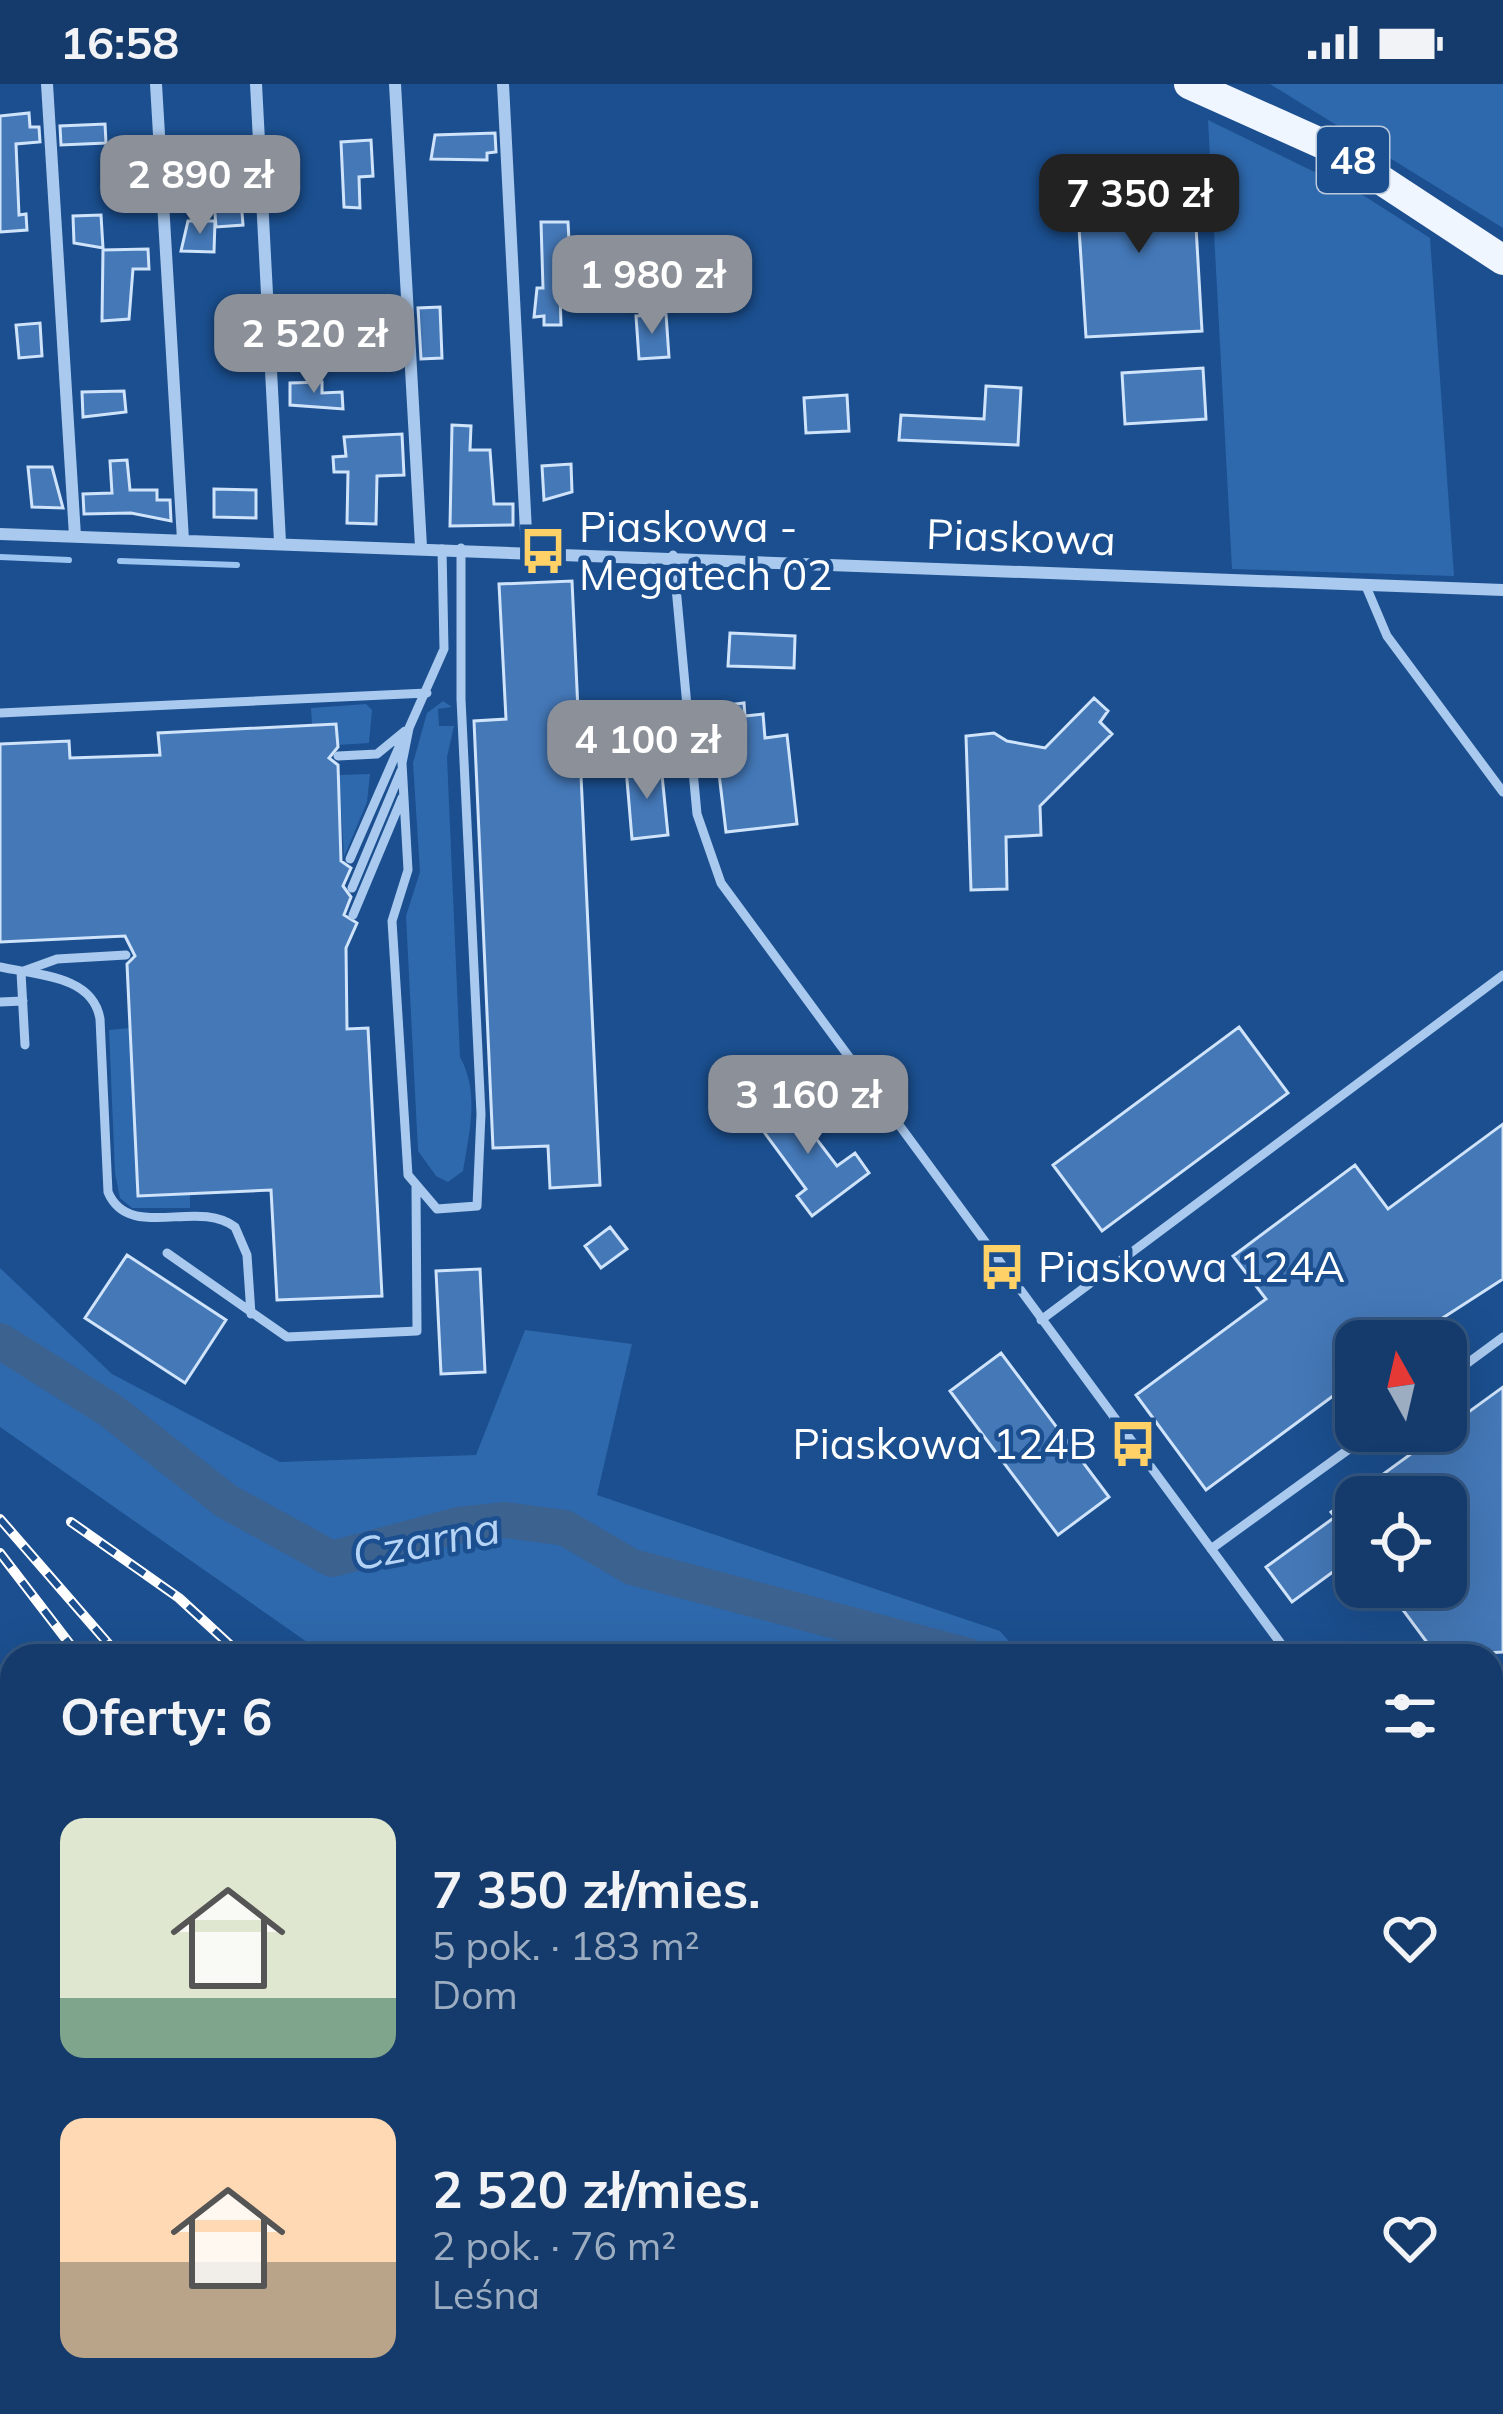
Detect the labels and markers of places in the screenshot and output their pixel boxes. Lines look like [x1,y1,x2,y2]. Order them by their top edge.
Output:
pin: 2 890 zł [76,135,324,237]
pin: 7 350 zł [1015,154,1263,256]
pin: 1 980 zł [528,235,776,337]
pin: 2 520 zł [190,294,438,396]
place label: Piaskowa - Megatech 02 [579,500,833,601]
bus stop icon: Piaskowa - Megatech 02 [518,526,568,576]
pin: 4 100 zł [523,700,771,802]
pin: 3 160 zł [684,1055,932,1157]
place label: Piaskowa 124A [1038,1240,1345,1293]
bus stop icon: Piaskowa 124A [977,1242,1027,1292]
place label: Piaskowa 124B [792,1417,1097,1470]
bus stop icon: Piaskowa 124B [1108,1419,1158,1469]

